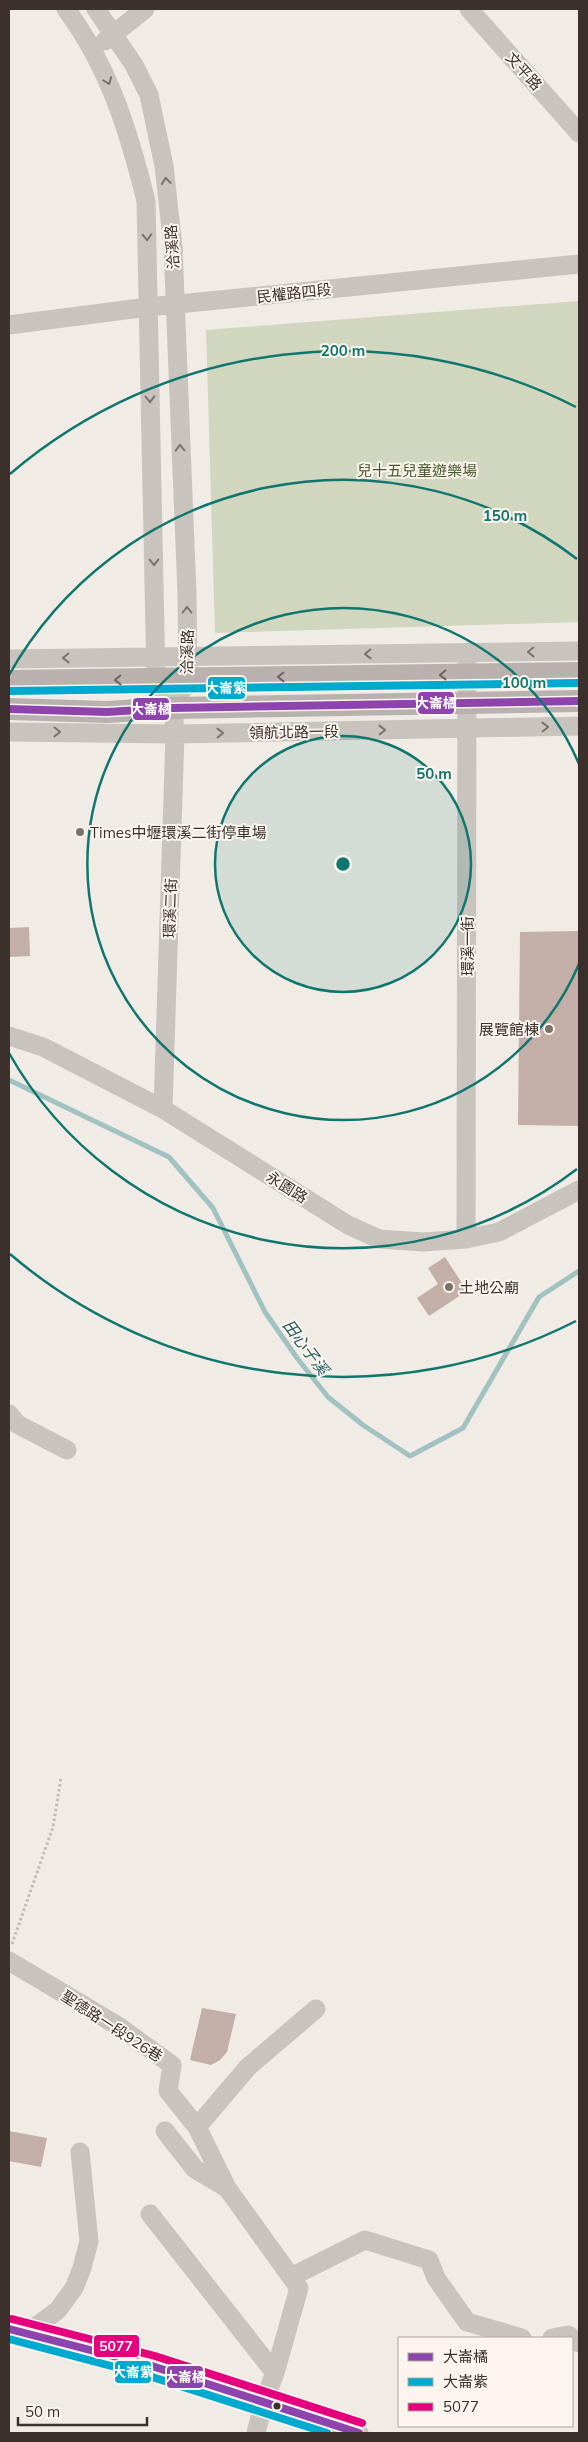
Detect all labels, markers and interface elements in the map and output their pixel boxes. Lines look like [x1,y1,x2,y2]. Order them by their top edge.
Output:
street label: 文平路 [502,48,546,94]
one-way arrow [102,76,112,85]
one-way arrow [161,176,172,184]
street label: 洽溪路 [161,224,183,270]
one-way arrow [142,234,152,241]
street label: 民權路四段 [256,280,332,306]
text: 200 m [321,341,365,360]
one-way arrow [145,396,155,404]
one-way arrow [175,444,185,452]
park label: 兒十五兒童遊樂場 [357,461,477,480]
text: 150 m [483,506,527,525]
one-way arrow [148,558,159,566]
one-way arrow [182,606,192,614]
street label: 洽溪路 [177,629,197,675]
one-way arrow [526,647,534,657]
one-way arrow [364,649,372,659]
one-way arrow [61,653,69,663]
one-way arrow [439,669,447,680]
one-way arrow [276,672,284,682]
text: 100 m [502,673,546,692]
one-way arrow [114,675,122,685]
line badge: 大崙紫 [207,676,246,700]
text: 大崙紫 [205,679,247,697]
line badge: 大崙橘 [417,691,455,715]
text: 大崙橘 [415,694,457,712]
line badge: 大崙橘 [132,697,170,721]
text: 大崙橘 [130,700,172,718]
one-way arrow [541,721,549,732]
street label: 領航北路一段 [249,722,339,742]
one-way arrow [379,724,387,735]
one-way arrow [54,727,62,737]
one-way arrow [216,728,224,738]
text: 50 m [416,764,452,783]
place label: Times中壢環溪二街停車場 [90,823,266,842]
marker: Times中壢環溪二街停車場 [74,826,86,838]
centre of rings [334,855,352,873]
street label: 環溪二街 [159,878,181,938]
street label: 環溪一街 [458,916,477,976]
place label: 展覽館棟 [479,1020,539,1039]
marker: 展覽館棟 [543,1023,555,1035]
street label: 永園路 [263,1167,311,1207]
place label: 土地公廟 [459,1278,519,1297]
marker: 土地公廟 [443,1281,455,1293]
water label: 田心子溪 [279,1315,334,1380]
street label: 聖德路一段926巷 [58,1986,166,2066]
line badge: 5077 [93,2334,140,2358]
text: 5077 [99,2337,133,2355]
legend [398,2337,573,2427]
text: 大崙橘 [443,2347,488,2366]
line badge: 大崙紫 [114,2360,152,2384]
text: 大崙紫 [112,2363,154,2381]
line badge: 大崙橘 [166,2365,204,2389]
text: 大崙橘 [164,2368,206,2386]
text: 大崙紫 [443,2372,488,2391]
scale bar [18,2394,146,2426]
text: 5077 [443,2397,479,2416]
unlabelled marker [272,2401,282,2411]
text: 50 m [25,2402,60,2421]

